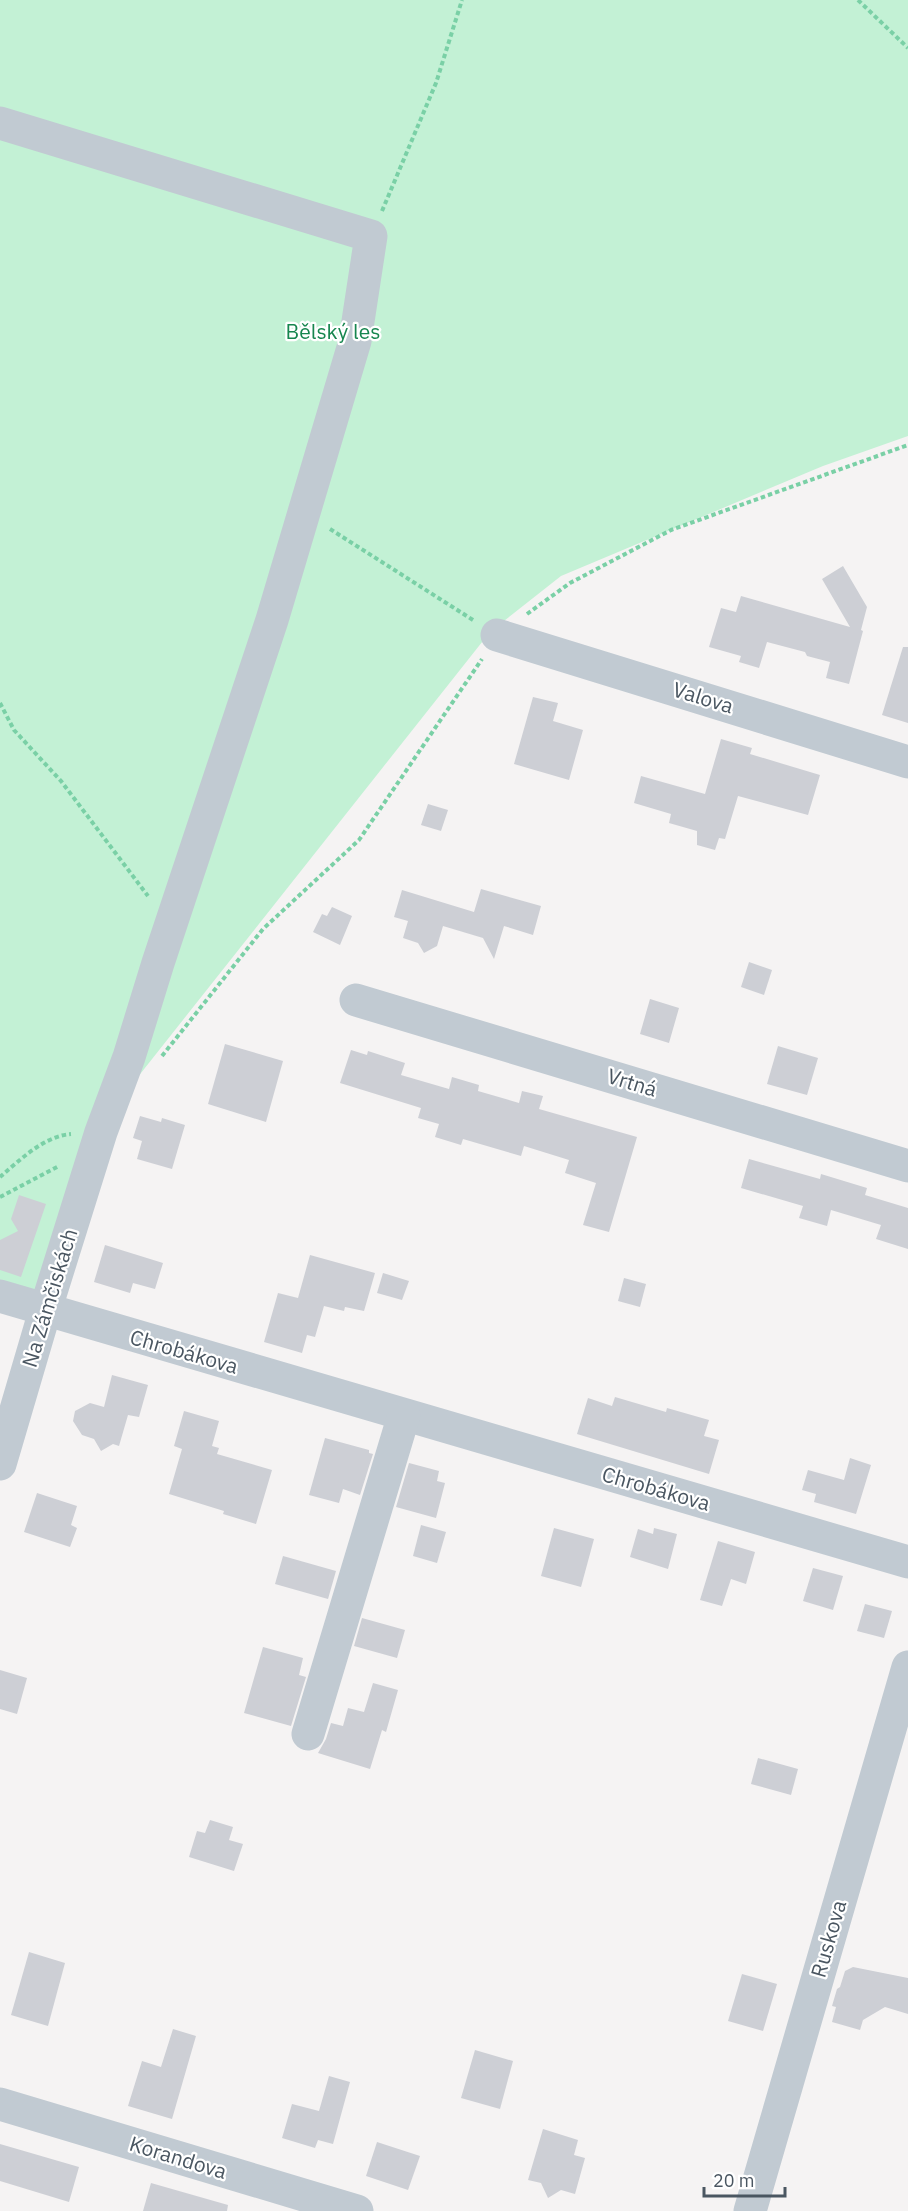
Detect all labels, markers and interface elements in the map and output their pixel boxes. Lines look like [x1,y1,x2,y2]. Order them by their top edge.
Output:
park label: Bělský les [285,317,381,345]
street label: Valova [670,675,737,720]
street label: Vrtná [604,1061,661,1103]
street label: Na Zámčiskách [15,1225,83,1370]
street label: Chrobákova [127,1322,242,1380]
street label: Chrobákova [599,1459,714,1517]
street label: Ruskova [804,1897,852,1981]
street label: Korandova [126,2129,230,2185]
scale bar [704,2160,785,2198]
text: 20 m [713,2169,755,2192]

